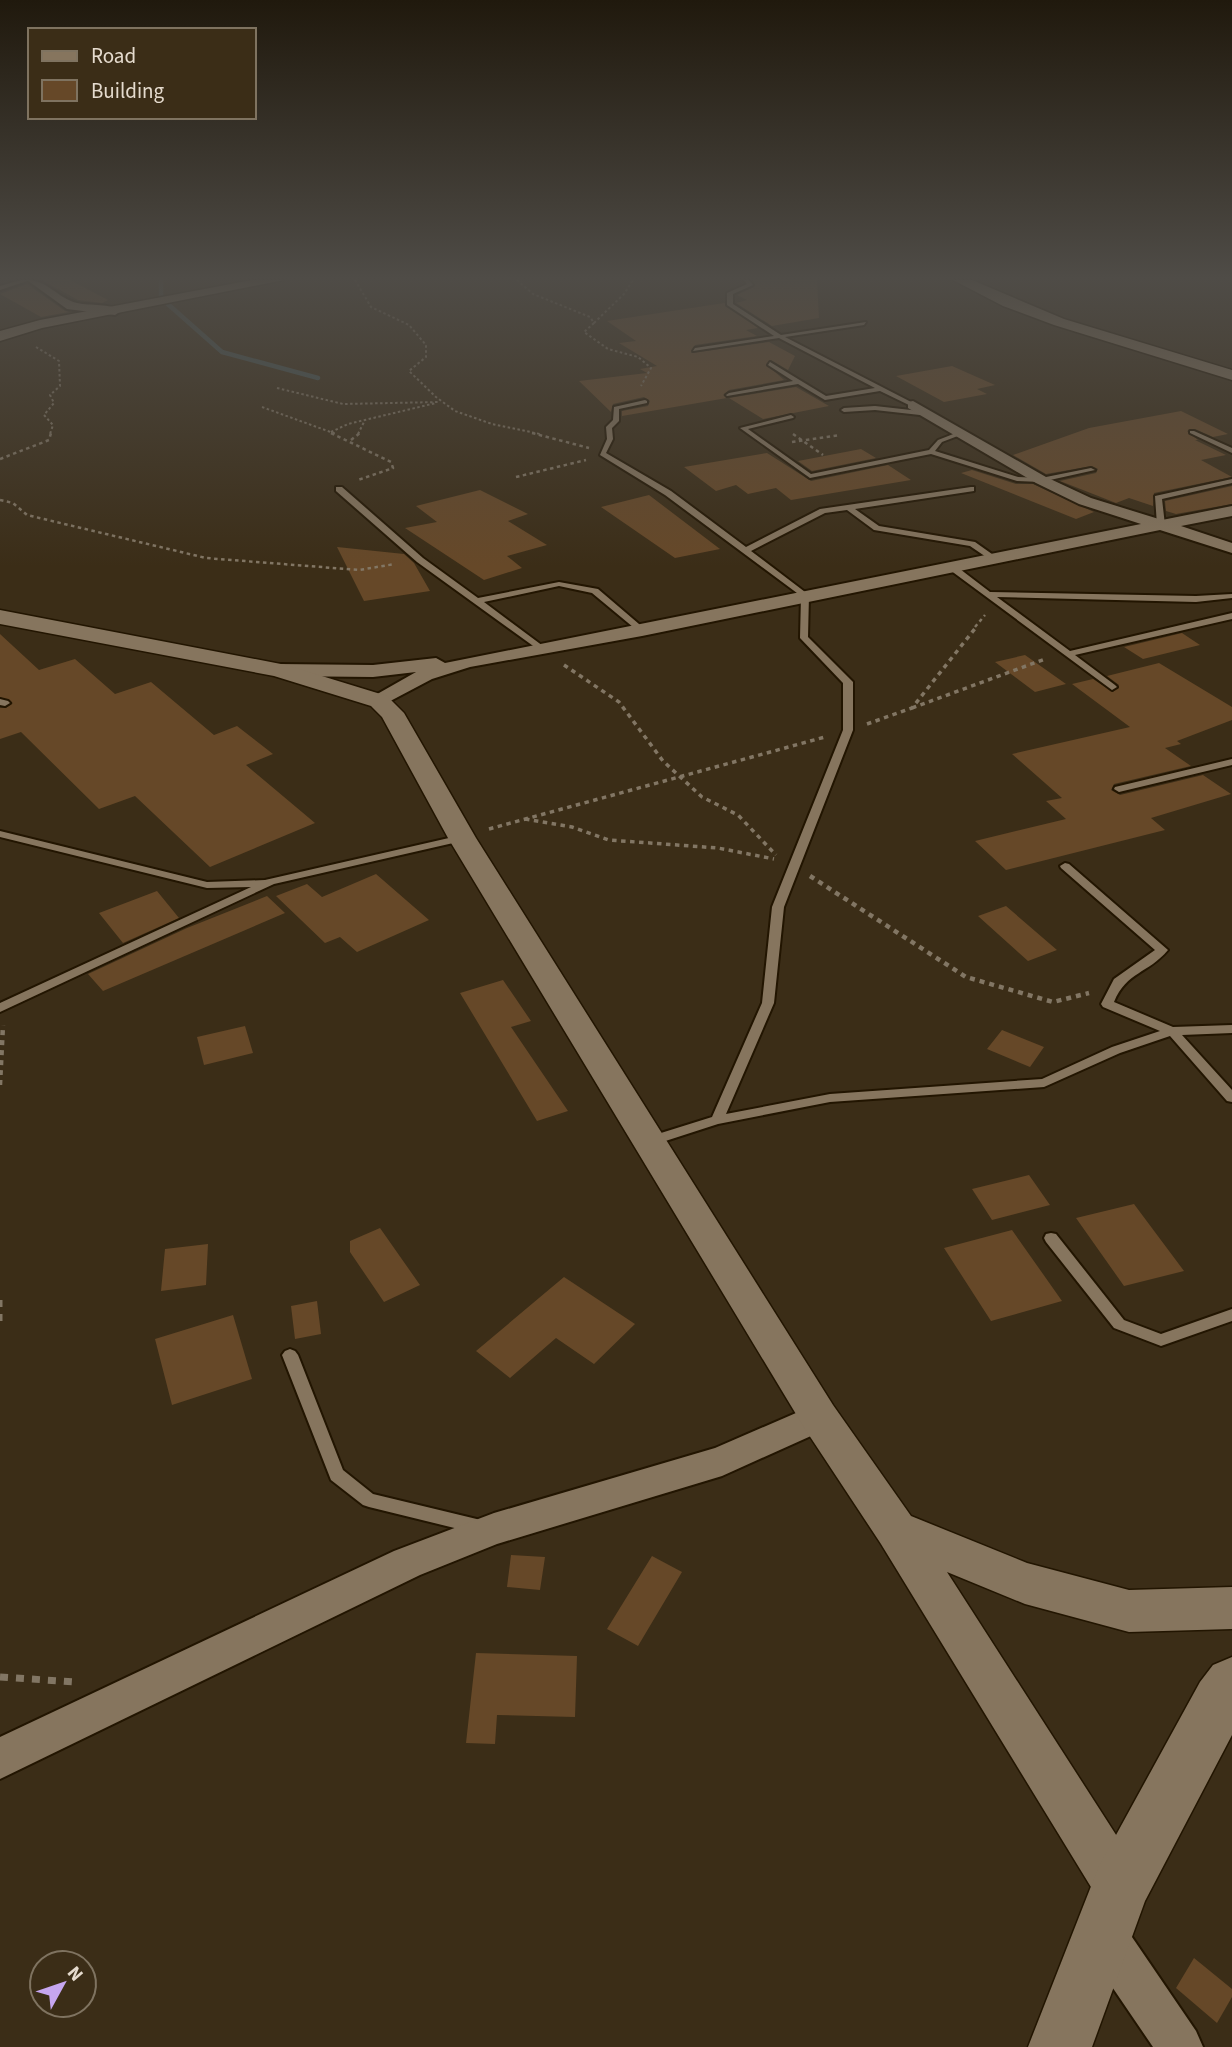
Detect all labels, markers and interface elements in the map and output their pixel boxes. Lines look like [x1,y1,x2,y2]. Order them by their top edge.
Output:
legend [28,28,256,119]
text: Road [91,41,136,71]
text: Building [91,76,165,106]
north arrow [28,1949,98,2019]
text: N [60,1961,89,1988]

